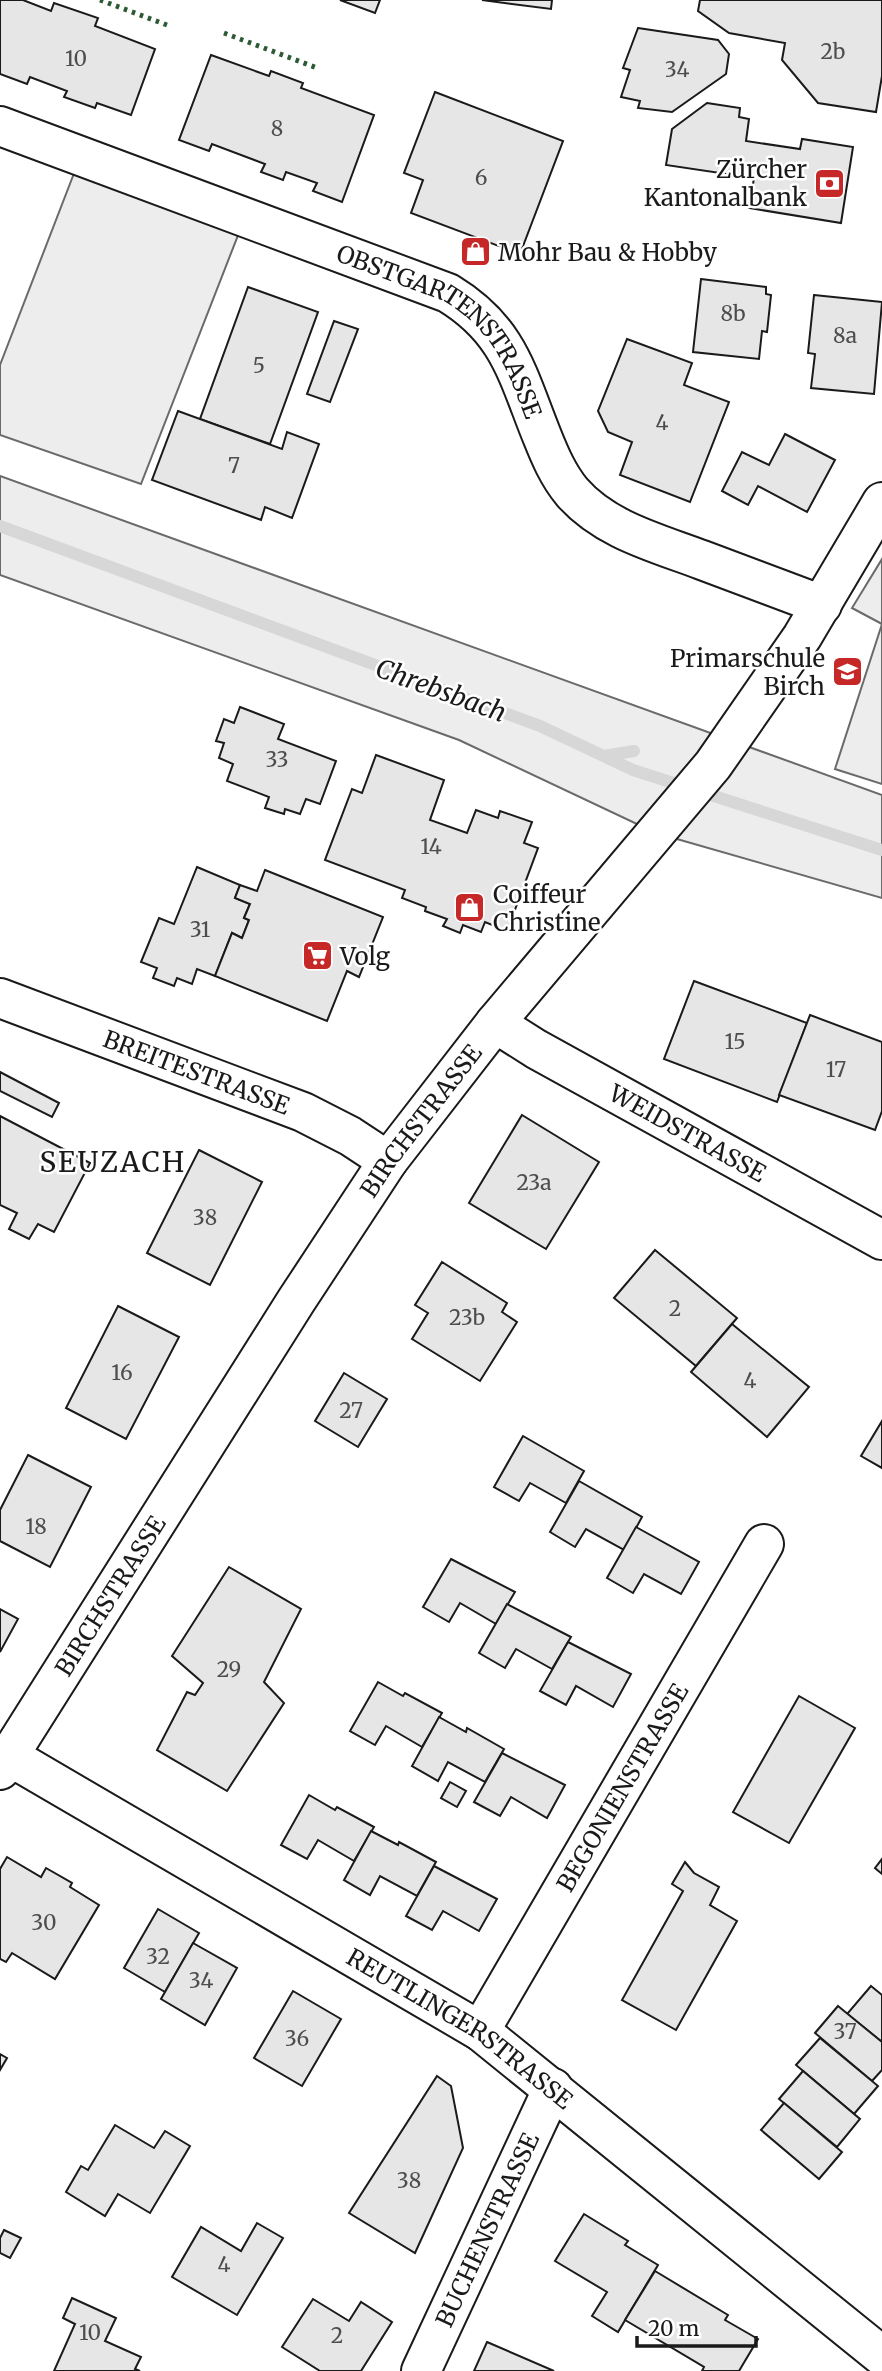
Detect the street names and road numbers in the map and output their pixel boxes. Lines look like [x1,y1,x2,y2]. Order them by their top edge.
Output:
street label: OBSTGARTENSTRASSE [332,237,549,423]
street label: BREITESTRASSE [99,1023,295,1121]
street label: BIRCHSTRASSE [353,1037,489,1203]
street label: WEIDSTRASSE [603,1077,772,1189]
street label: BIRCHSTRASSE [48,1509,173,1682]
street label: BEGONIENSTRASSE [549,1677,695,1897]
street label: REUTLINGERSTRASSE [341,1941,580,2116]
street label: BUCHENSTRASSE [428,2127,546,2332]

